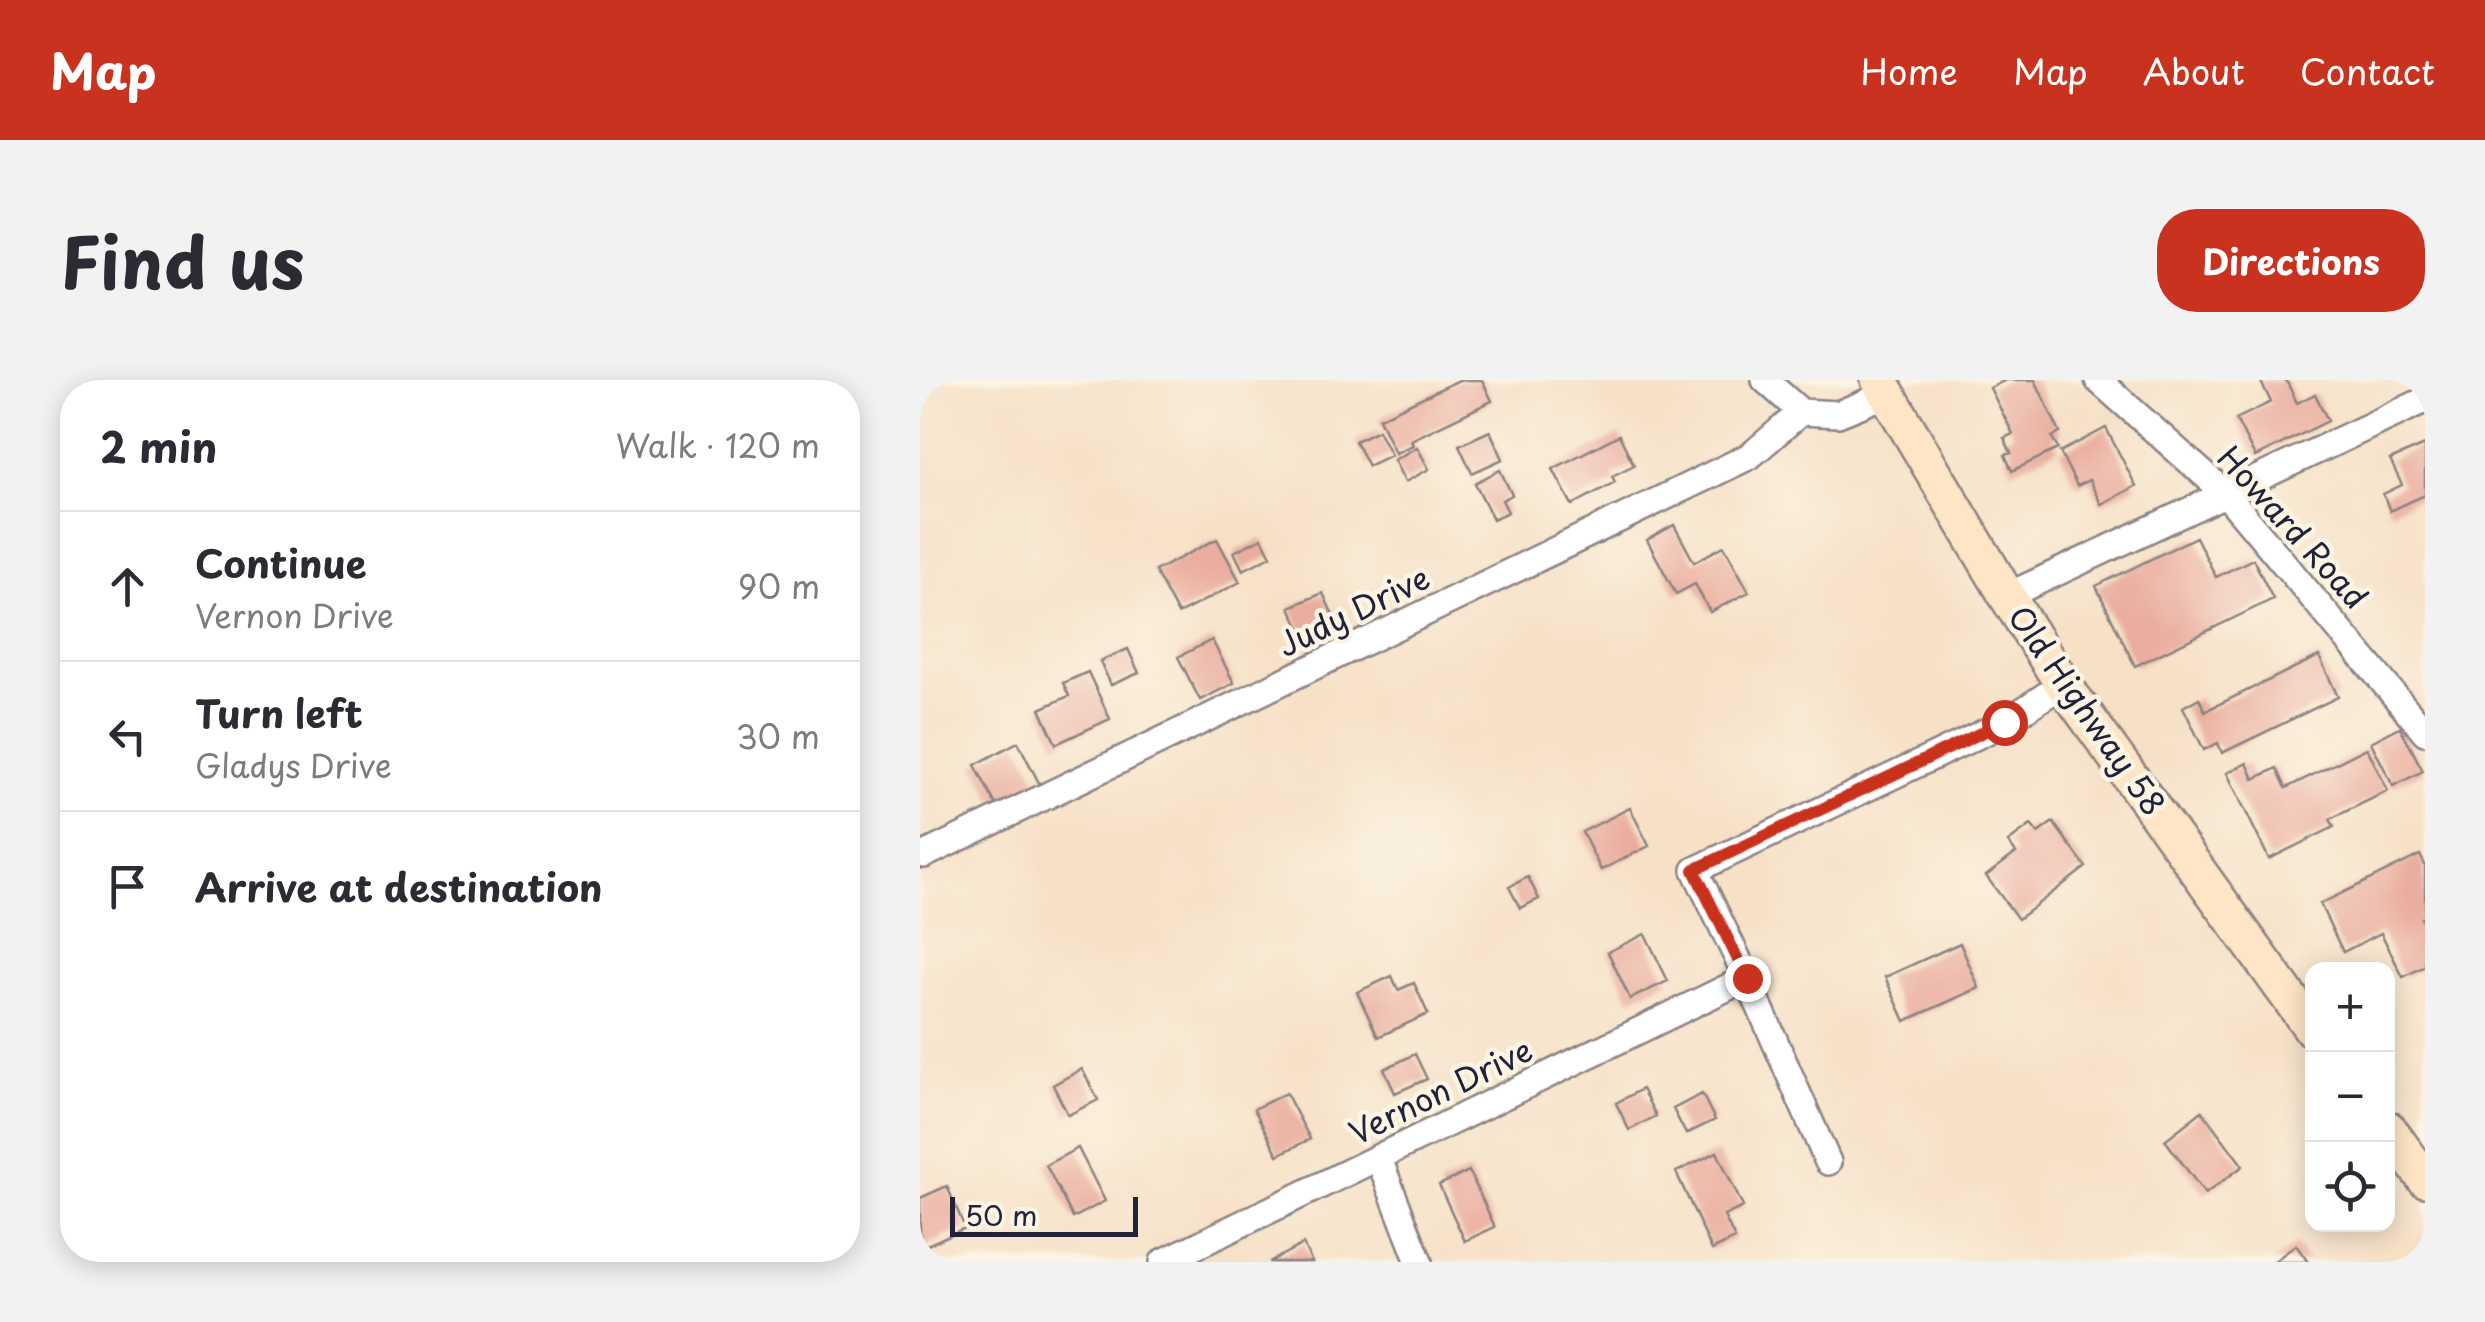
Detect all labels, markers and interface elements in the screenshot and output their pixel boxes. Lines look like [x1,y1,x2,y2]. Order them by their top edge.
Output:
text: Map [50,34,156,106]
text: Home [1861,44,1958,97]
text: Map [2013,44,2088,97]
text: About [2143,44,2245,97]
text: Contact [2300,44,2435,97]
text: Find us [60,207,305,313]
button: Directions [2157,209,2425,312]
text: 2 min [100,414,217,477]
text: Walk · 120 m [616,421,820,469]
street label: Howard Road [2207,434,2380,619]
text: Continue [195,534,366,591]
street label: Judy Drive [1269,553,1437,668]
icon: ahead [100,559,155,614]
text: 90 m [738,562,820,610]
text: Vernon Drive [195,591,394,639]
street label: Old Highway 58 [1997,595,2178,825]
text: Turn left [195,684,363,741]
route start [1982,700,2028,746]
icon: left [100,709,155,764]
text: 30 m [736,712,820,760]
text: Gladys Drive [195,741,392,789]
text: Arrive at destination [195,858,603,915]
icon: arrive [100,859,155,914]
route end [1725,956,1771,1002]
map controls [2305,962,2395,1232]
button: + [2305,962,2395,1052]
street label: Vernon Drive [1340,1025,1540,1155]
button: − [2305,1052,2395,1142]
button: locate [2305,1142,2395,1232]
scale bar [950,1192,1138,1236]
text: 50 m [965,1193,1038,1236]

